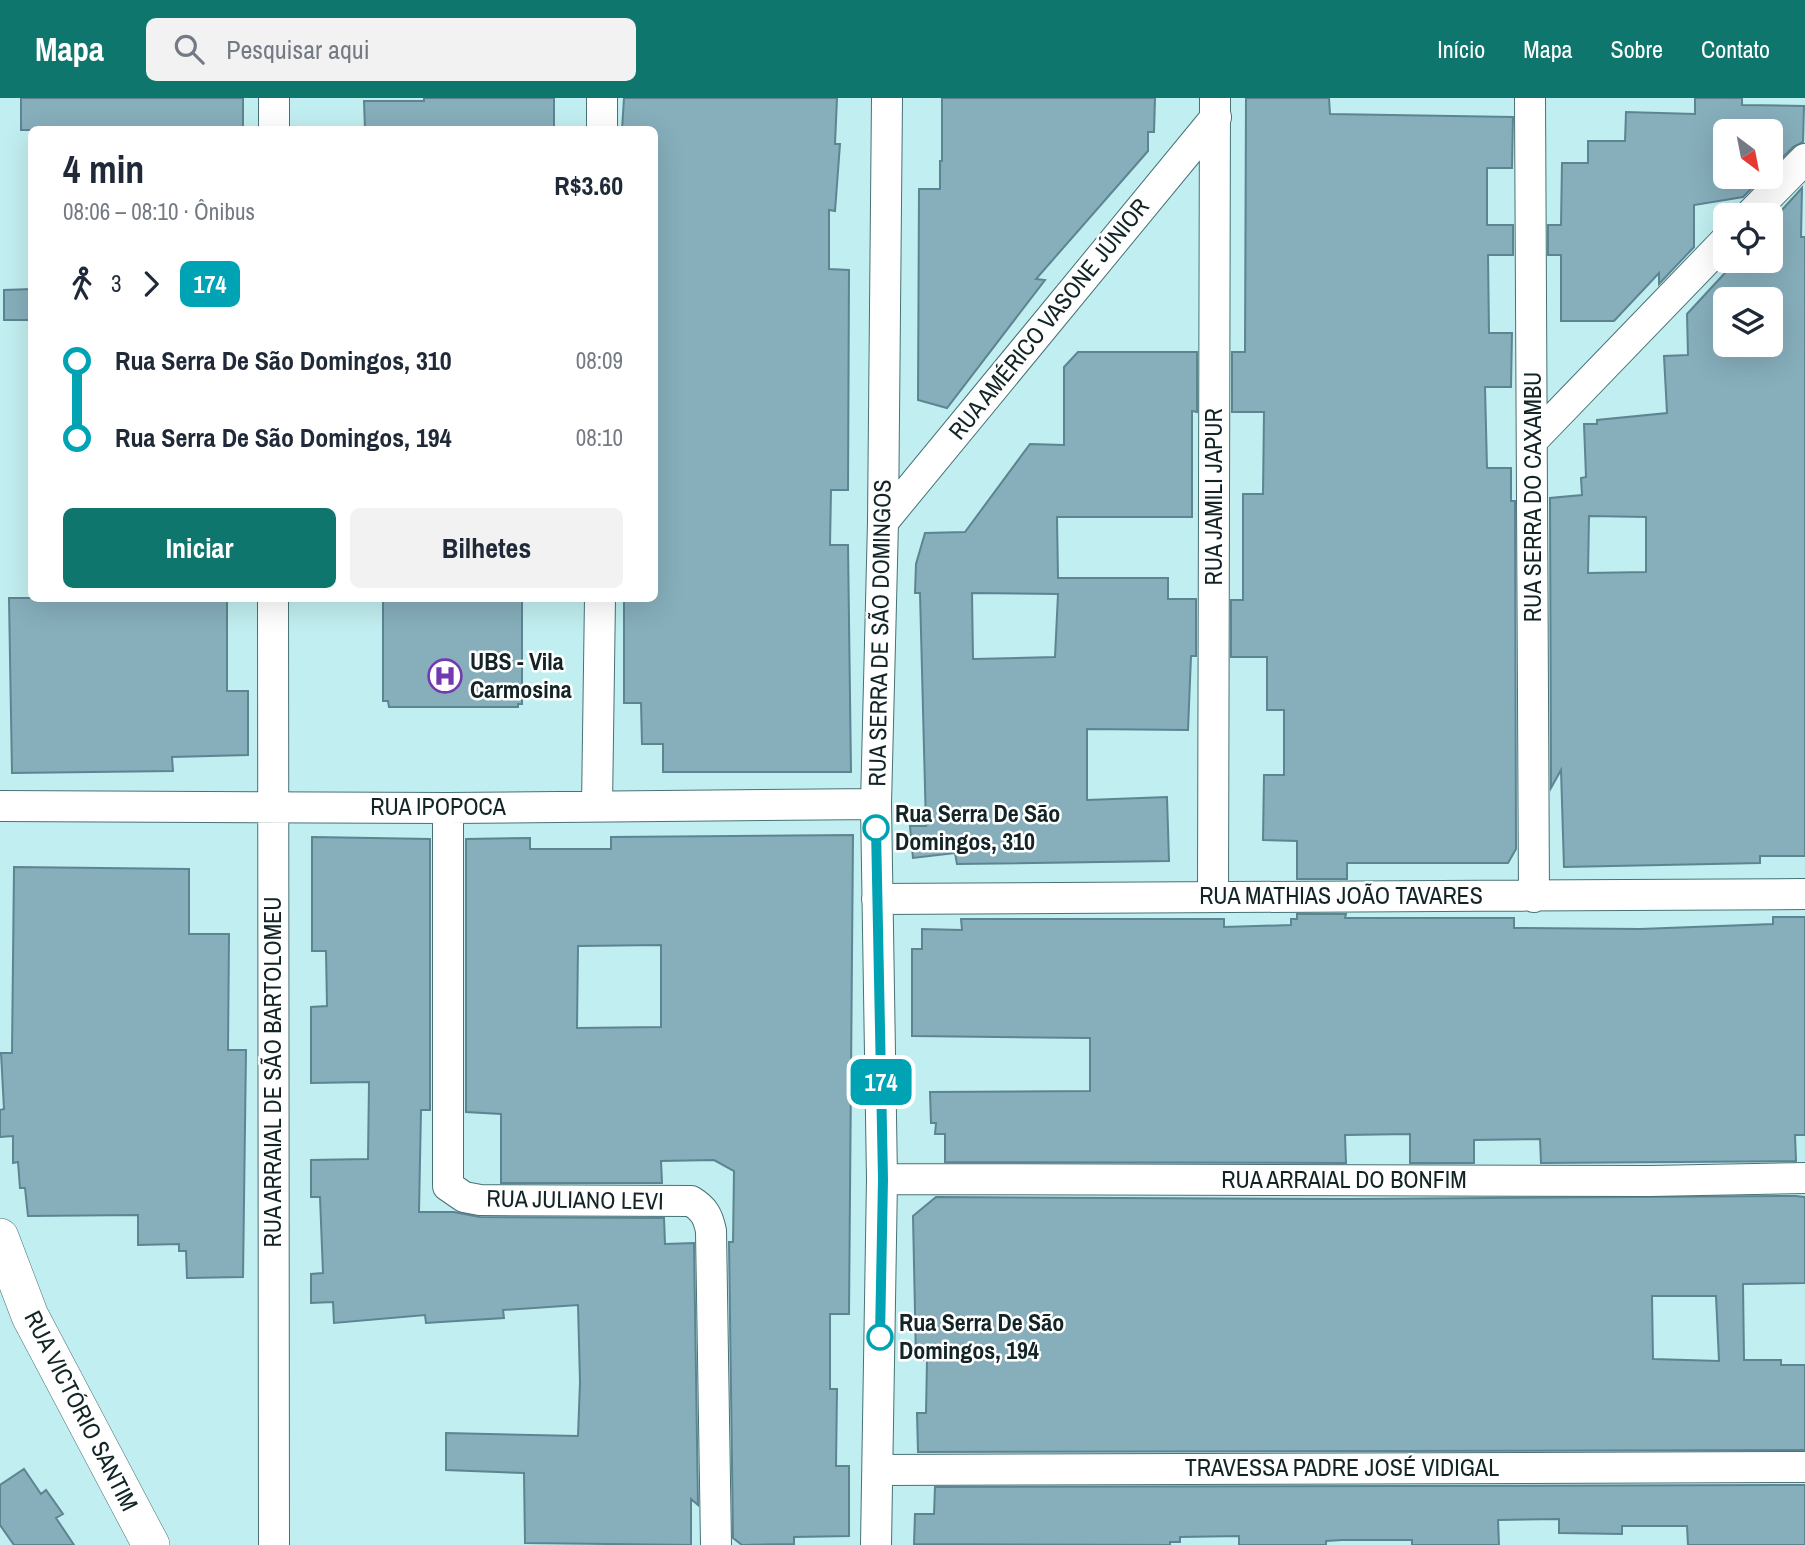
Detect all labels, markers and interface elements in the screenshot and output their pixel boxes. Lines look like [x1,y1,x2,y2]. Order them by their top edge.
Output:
search box [146,18,636,81]
text: Mapa [35,27,104,71]
icon: search [170,30,208,68]
text: Pesquisar aqui [226,32,370,67]
text: Início [1437,33,1485,65]
text: Mapa [1523,33,1573,65]
text: Sobre [1611,33,1663,65]
text: Contato [1701,33,1770,65]
north arrow [1713,119,1783,189]
map controls [1713,119,1783,357]
text: 4 min [63,144,144,195]
text: R$3.60 [554,168,623,203]
street label: RUA AMÉRICO VASONE JÚNIOR [941,191,1156,446]
text: 08:06 – 08:10 · Ônibus [63,196,255,227]
button: locate [1713,203,1783,273]
icon: walk [63,265,101,303]
icon: forward [132,265,170,303]
text: 3 [111,268,122,299]
text: 174 [194,268,226,300]
button: layers [1713,287,1783,357]
text: Rua Serra De São Domingos, 310 [115,343,452,378]
text: 08:09 [576,345,623,376]
street label: RUA SERRA DO CAXAMBU [1516,372,1548,622]
street label: RUA JAMILI JAPUR [1197,408,1229,586]
text: Rua Serra De São Domingos, 194 [115,420,452,455]
text: 08:10 [576,422,623,453]
street label: RUA SERRA DE SÃO DOMINGOS [860,479,898,787]
button: Iniciar [63,508,336,588]
button: Bilhetes [350,508,623,588]
place label: UBS - Vila Carmosina [470,645,572,705]
hospital icon: UBS - Vila Carmosina [426,657,464,695]
street label: RUA IPOPOCA [370,790,507,822]
place label: Rua Serra De São Domingos, 310 [895,797,1060,857]
marker: Rua Serra De São Domingos, 310 [863,815,889,841]
street label: RUA MATHIAS JOÃO TAVARES [1199,879,1483,911]
street label: RUA ARRAIAL DE SÃO BARTOLOMEU [256,897,288,1247]
line badge: 174 [841,1059,921,1105]
text: 174 [865,1066,897,1098]
street label: RUA ARRAIAL DO BONFIM [1221,1163,1467,1195]
street label: RUA JULIANO LEVI [486,1181,664,1217]
street label: RUA VICTÓRIO SANTIM [18,1305,146,1516]
place label: Rua Serra De São Domingos, 194 [899,1306,1064,1366]
marker: Rua Serra De São Domingos, 194 [867,1324,893,1350]
street label: TRAVESSA PADRE JOSÉ VIDIGAL [1185,1451,1499,1483]

